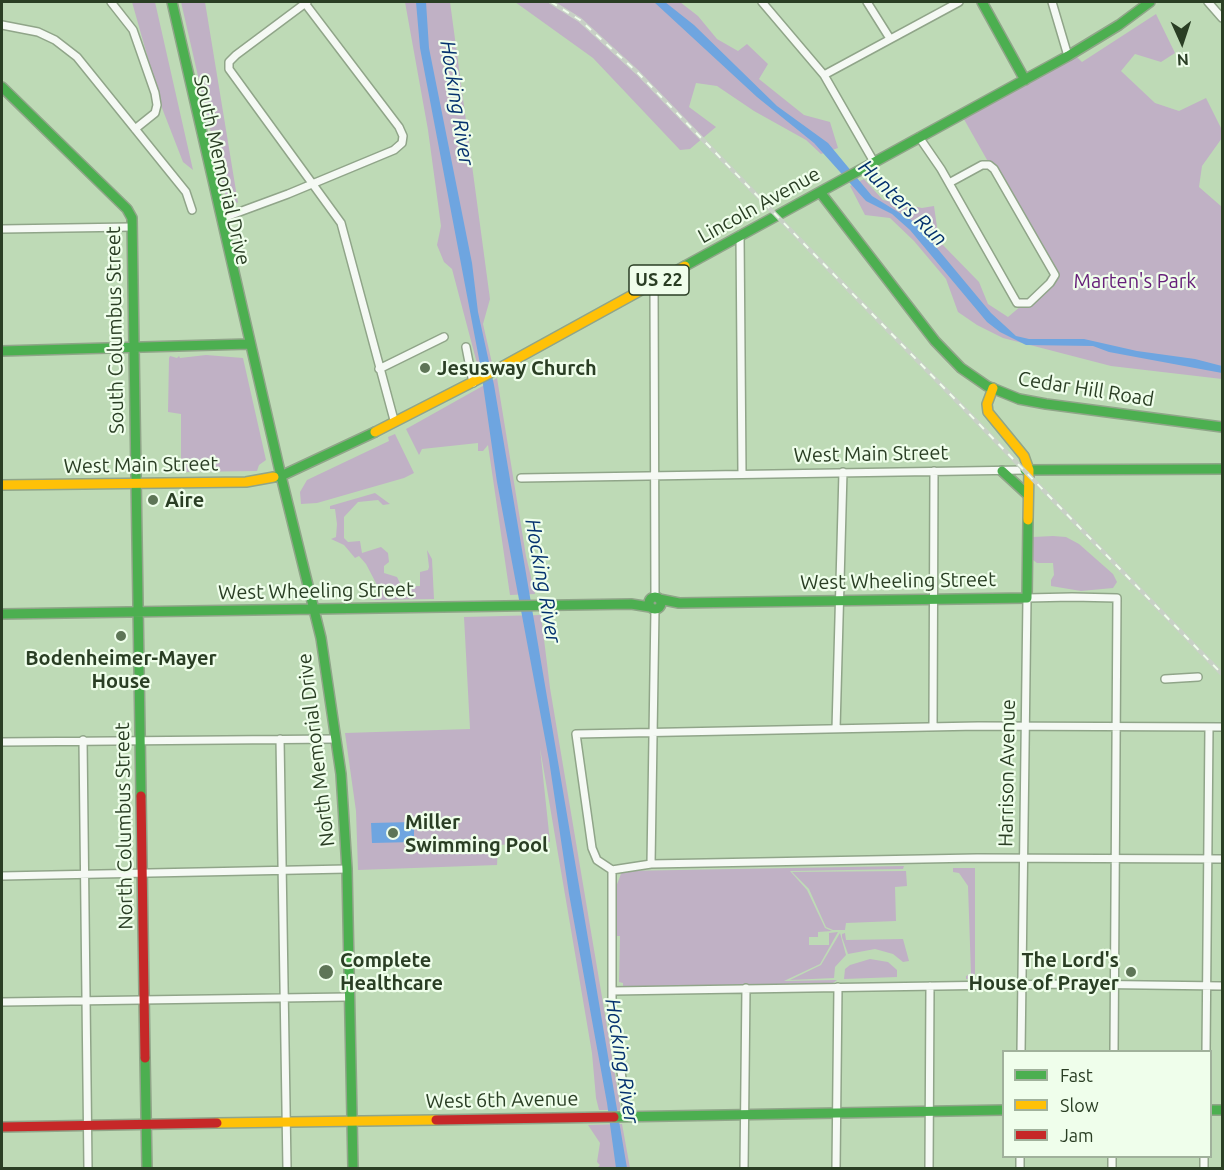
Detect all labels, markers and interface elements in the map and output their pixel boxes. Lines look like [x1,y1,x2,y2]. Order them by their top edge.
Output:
north arrow [1152,12,1212,72]
water label: Hocking River [435,39,479,167]
text: N [1177,51,1189,69]
street label: South Memorial Drive [188,72,256,268]
water label: Hunters Run [853,155,953,251]
street label: Lincoln Avenue [694,162,824,248]
street label: South Columbus Street [101,226,129,434]
road number: US 22 [629,265,689,295]
park label: Marten's Park [1074,269,1196,293]
place label: Jesusway Church [437,356,597,380]
marker: Jesusway Church [418,361,432,375]
street label: Cedar Hill Road [1016,366,1156,412]
street label: West Main Street [793,441,949,467]
street label: West Main Street [63,452,219,478]
place label: Aire [165,488,204,512]
marker: Aire [146,493,160,507]
water label: Hocking River [520,517,566,645]
street label: West Wheeling Street [800,567,996,595]
street label: West Wheeling Street [218,577,414,605]
marker: Bodenheimer-Mayer House [114,629,128,643]
place label: Bodenheimer-Mayer House [25,646,217,693]
street label: North Memorial Drive [292,652,340,848]
street label: Harrison Avenue [994,699,1020,847]
street label: North Columbus Street [110,722,138,930]
place label: Miller Swimming Pool [405,810,548,857]
marker: Miller Swimming Pool [386,826,400,840]
place label: Complete Healthcare [340,948,443,995]
place label: The Lord's House of Prayer [969,948,1119,995]
marker: Complete Healthcare [317,963,335,981]
marker: The Lord's House of Prayer [1124,965,1138,979]
water label: Hocking River [600,997,644,1125]
legend [1002,1050,1212,1158]
text: Fast [1060,1065,1093,1085]
street label: West 6th Avenue [425,1087,579,1113]
text: Slow [1060,1095,1099,1115]
text: Jam [1060,1125,1094,1145]

